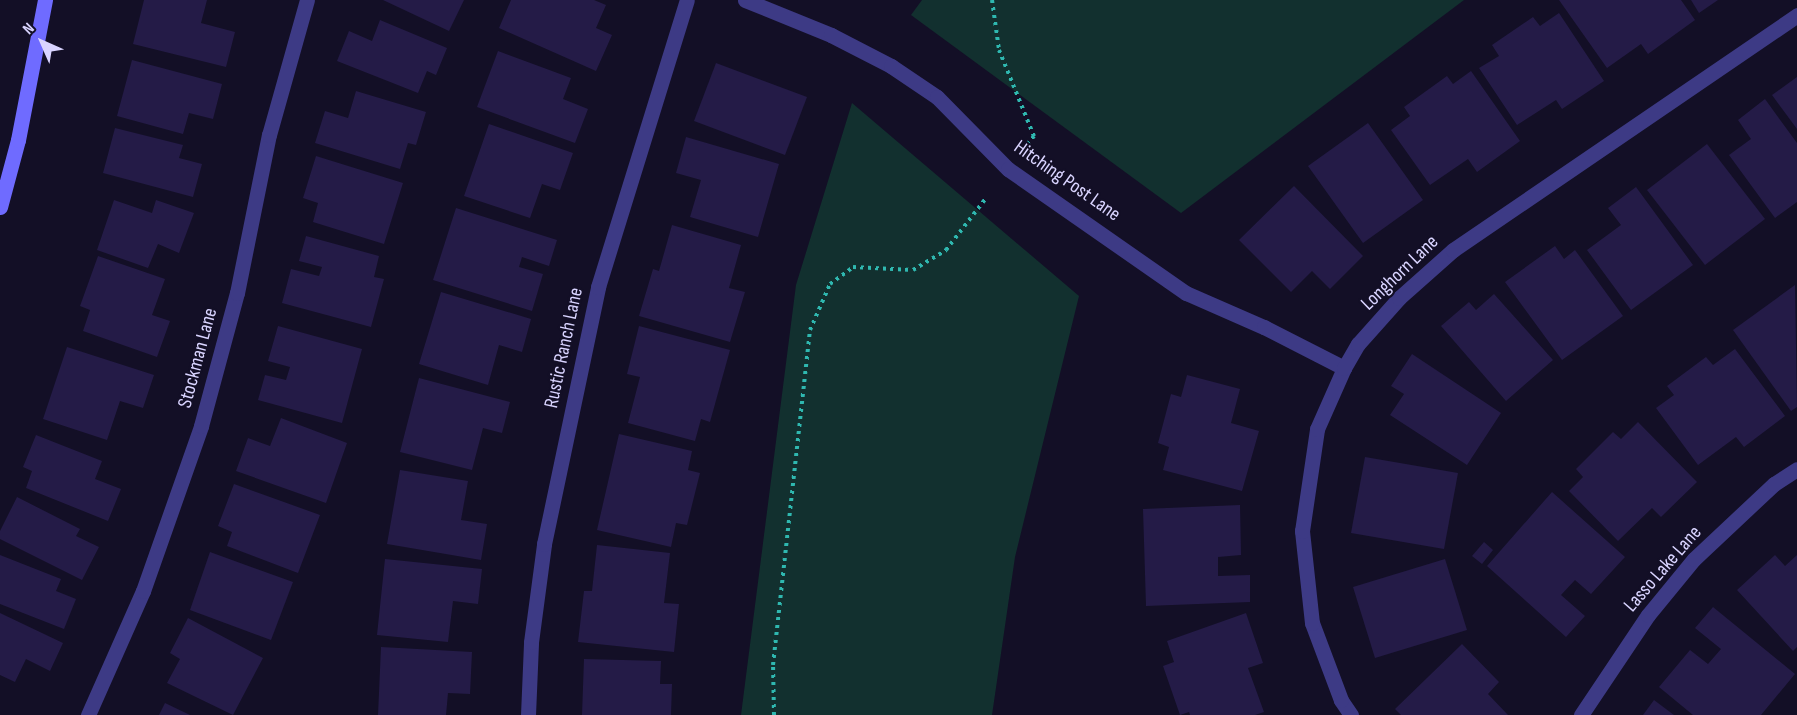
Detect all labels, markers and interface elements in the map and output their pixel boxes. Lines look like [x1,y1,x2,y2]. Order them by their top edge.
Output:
north arrow [12,12,72,72]
text: N [19,19,39,39]
street label: Hitching Post Lane [1009,135,1125,227]
street label: Longhorn Lane [1356,230,1444,316]
street label: Rustic Ranch Lane [540,286,588,410]
street label: Stockman Lane [173,305,223,411]
street label: Lasso Lake Lane [1619,521,1707,617]

